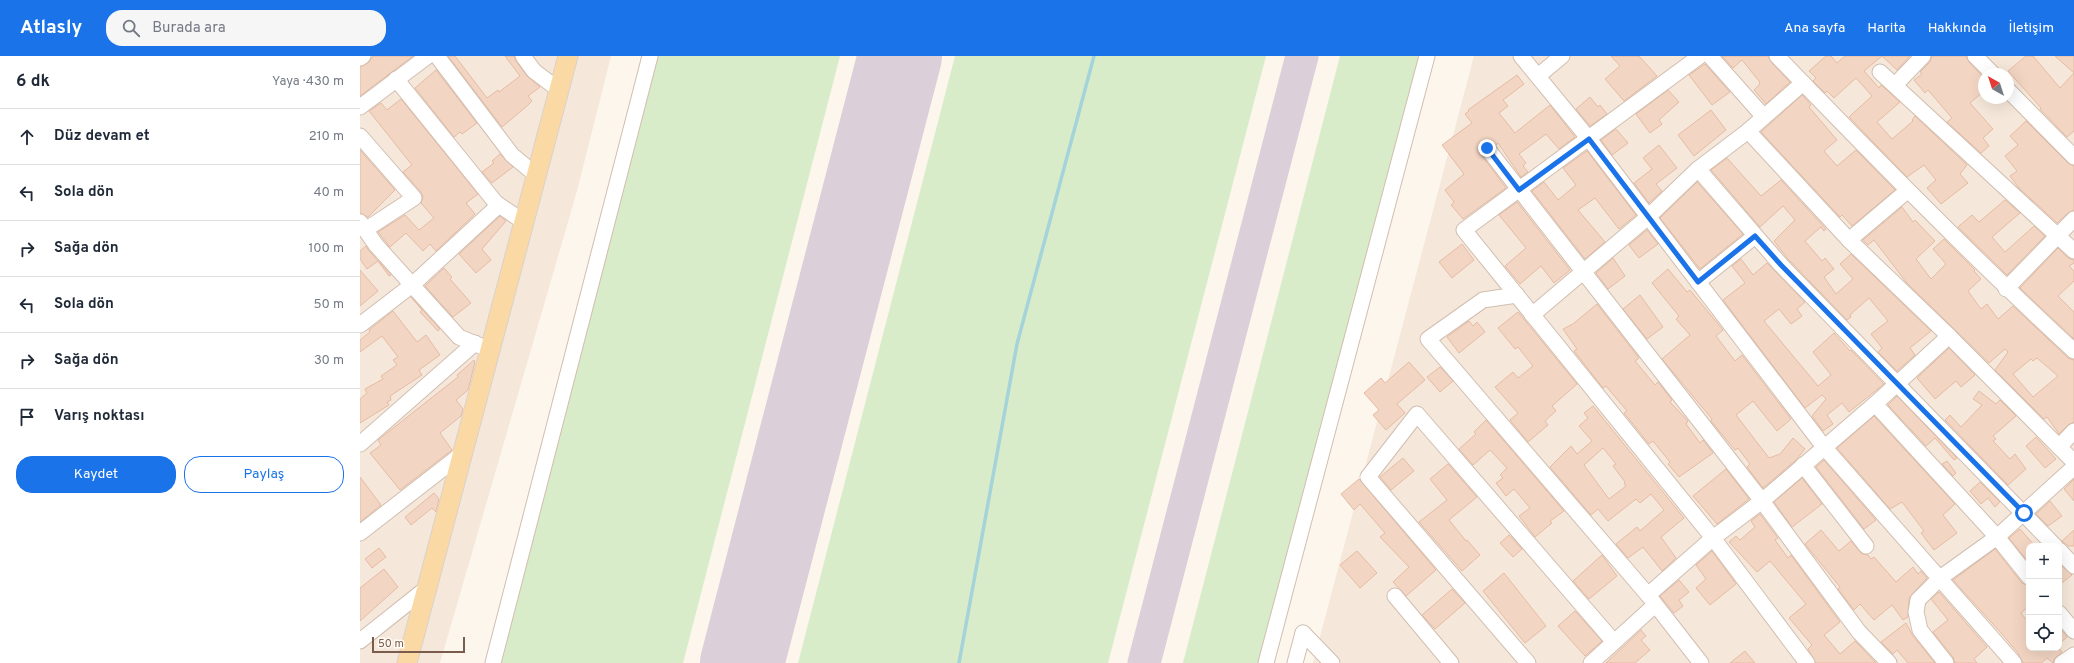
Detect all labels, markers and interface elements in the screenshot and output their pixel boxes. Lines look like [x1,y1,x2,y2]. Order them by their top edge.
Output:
search box [106,10,386,46]
text: Atlasly [20,16,82,40]
icon: search [120,17,142,39]
text: Burada ara [152,19,226,38]
text: Ana sayfa [1784,20,1845,37]
text: Harita [1867,20,1906,37]
text: Hakkında [1928,20,1986,37]
text: İletişim [2008,20,2054,37]
north arrow [1978,68,2014,104]
text: 6 dk [16,71,50,93]
text: Yaya · 430 m [272,74,344,90]
icon: ahead [16,126,38,148]
text: Düz devam et [54,127,150,146]
text: 210 m [309,129,344,145]
route end [1478,139,1496,157]
icon: left [16,182,38,204]
text: Sola dön [54,183,114,202]
text: 40 m [314,185,344,201]
icon: right [16,238,38,260]
text: Sağa dön [54,239,119,258]
text: 100 m [308,241,344,257]
icon: left [16,294,38,316]
text: Sola dön [54,295,114,314]
text: 50 m [314,297,344,313]
icon: right [16,350,38,372]
text: Sağa dön [54,351,119,370]
text: 30 m [314,353,344,369]
icon: arrive [16,406,38,428]
text: Varış noktası [54,407,145,426]
button: Kaydet [16,456,176,493]
button: Paylaş [184,456,344,493]
route start [2015,504,2033,522]
map controls [2026,543,2062,651]
button: + [2026,543,2062,579]
button: − [2026,579,2062,615]
button: locate [2026,615,2062,651]
scale bar [372,635,465,654]
text: 50 m [378,637,404,651]

